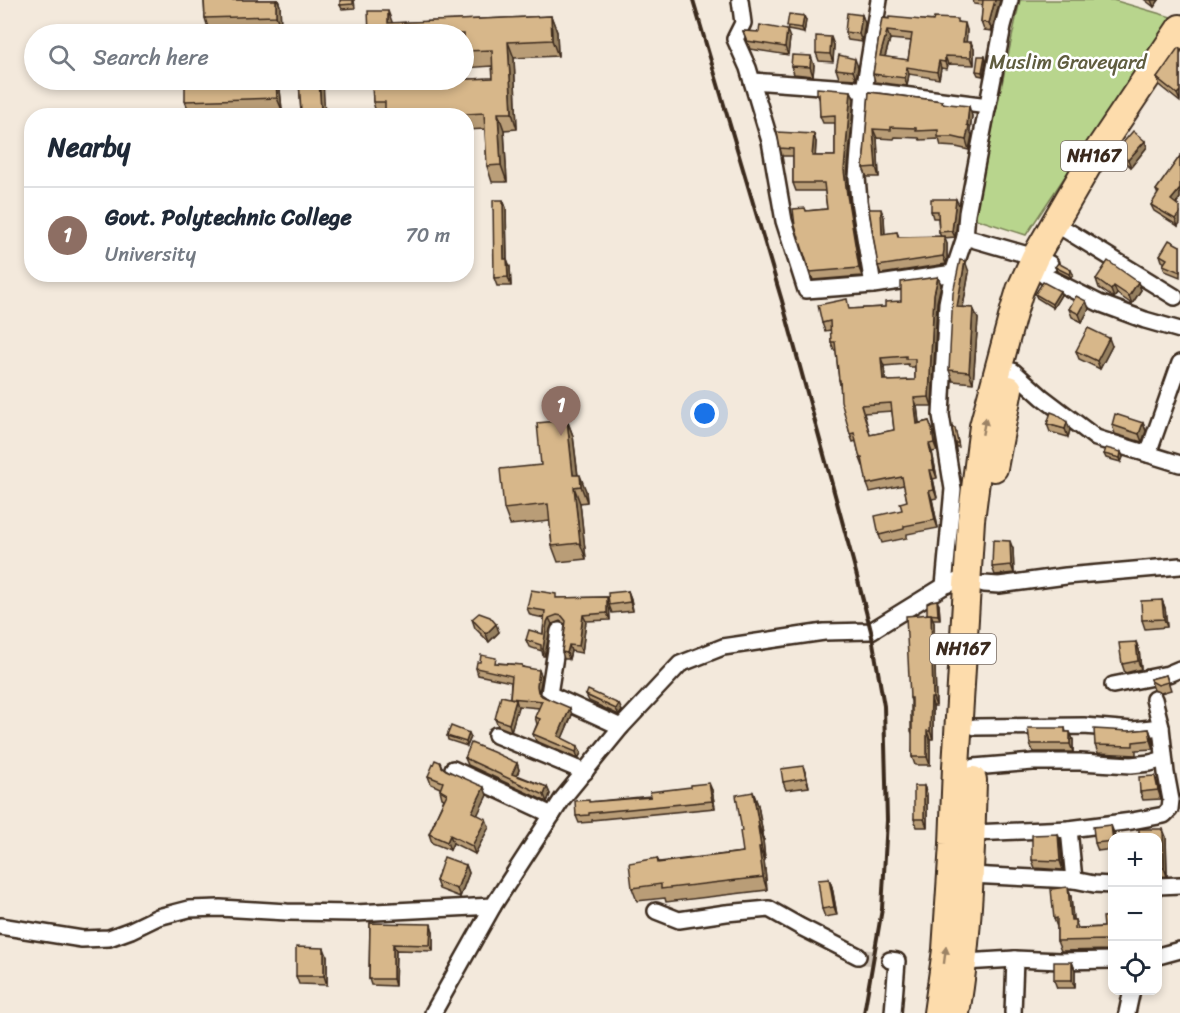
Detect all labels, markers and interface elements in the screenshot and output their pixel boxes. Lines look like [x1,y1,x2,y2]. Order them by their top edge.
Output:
search box [24,24,474,90]
text: Search here [93,38,209,77]
icon: search [45,41,78,74]
park label: Muslim Graveyard [989,45,1148,80]
text: Nearby [48,124,130,170]
road number: NH167 [1061,141,1127,171]
text: Govt. Polytechnic College [105,198,352,237]
text: 1 [63,218,72,253]
text: 70 m [405,218,450,253]
text: University [105,237,196,272]
pin: 1 [542,386,580,436]
your location [690,399,719,428]
one-way arrow [980,416,989,435]
road number: NH167 [930,634,996,664]
map controls [1108,833,1162,995]
button: + [1108,833,1162,887]
button: − [1108,887,1162,941]
button: locate [1108,941,1162,995]
one-way arrow [940,945,949,964]

